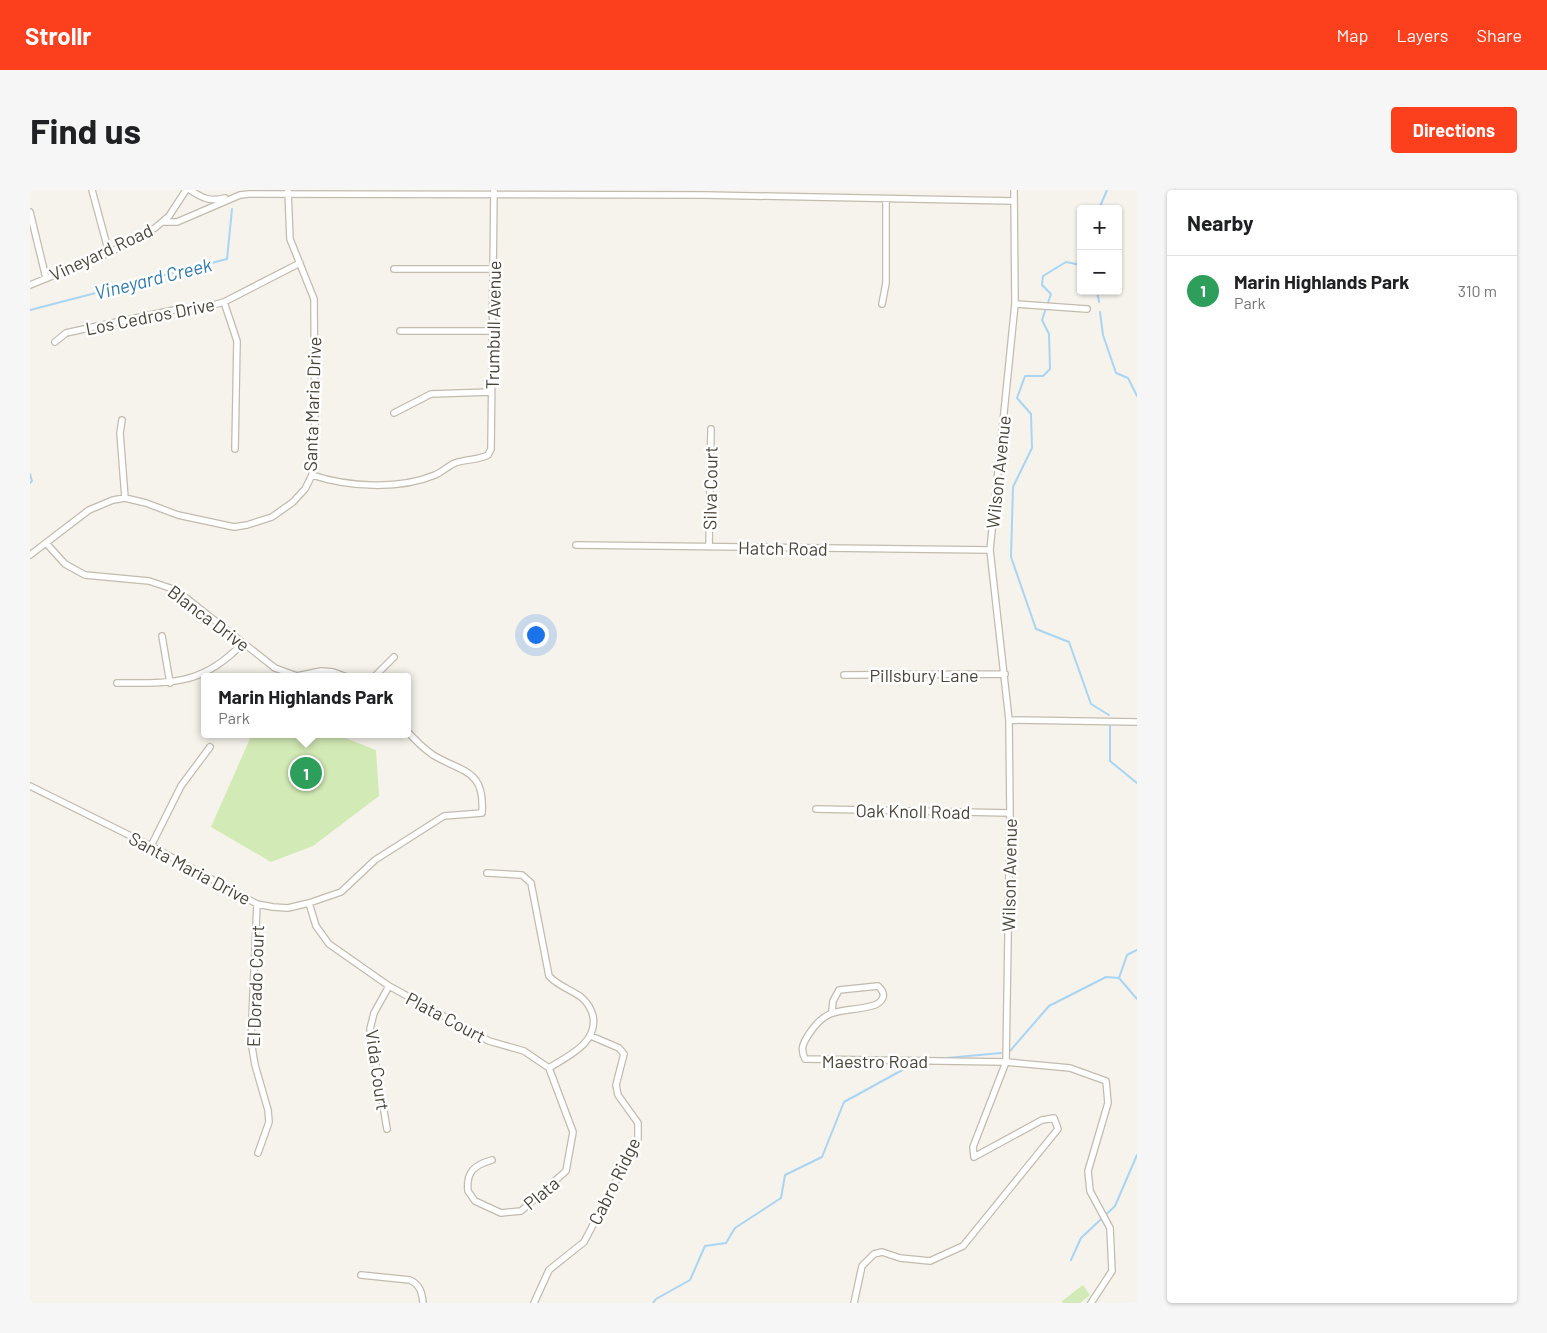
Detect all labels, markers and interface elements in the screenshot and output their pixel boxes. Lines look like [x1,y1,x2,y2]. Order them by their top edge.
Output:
text: Strollr [25,21,92,50]
text: Map [1336,24,1368,46]
text: Layers [1396,24,1449,46]
text: Share [1477,24,1522,46]
button: Directions [1391,107,1517,153]
text: Find us [30,109,141,151]
map controls [1077,205,1122,295]
button: + [1077,205,1122,250]
text: Nearby [1187,210,1253,235]
street label: Vineyard Road [46,219,156,285]
button: − [1077,250,1122,295]
water label: Vineyard Creek [92,252,215,304]
street label: Trumbull Avenue [481,260,505,390]
text: Marin Highlands Park [1234,270,1409,293]
text: 1 [1200,281,1206,300]
text: 310 m [1458,281,1497,300]
street label: Los Cedros Drive [83,293,217,339]
text: Park [1234,293,1265,312]
street label: Santa Maria Drive [299,336,325,472]
street label: Wilson Avenue [981,414,1015,530]
street label: Silva Court [698,446,722,530]
street label: Hatch Road [738,536,828,560]
street label: Blanca Drive [164,580,254,656]
your location [523,622,549,648]
street label: Pillsbury Lane [869,664,979,686]
popup [201,673,411,738]
text: Marin Highlands Park [218,685,394,708]
text: Park [218,708,250,727]
pin: 1 [290,754,322,792]
street label: Oak Knoll Road [855,799,971,823]
street label: Wilson Avenue [997,818,1021,932]
street label: Santa Maria Drive [125,827,255,909]
street label: El Dorado Court [242,925,268,1047]
street label: Plata Court [402,987,490,1047]
street label: Vida Court [361,1028,395,1112]
street label: Maestro Road [822,1050,928,1072]
street label: Cabro Ridge [583,1134,645,1228]
street label: Plata [519,1172,563,1214]

